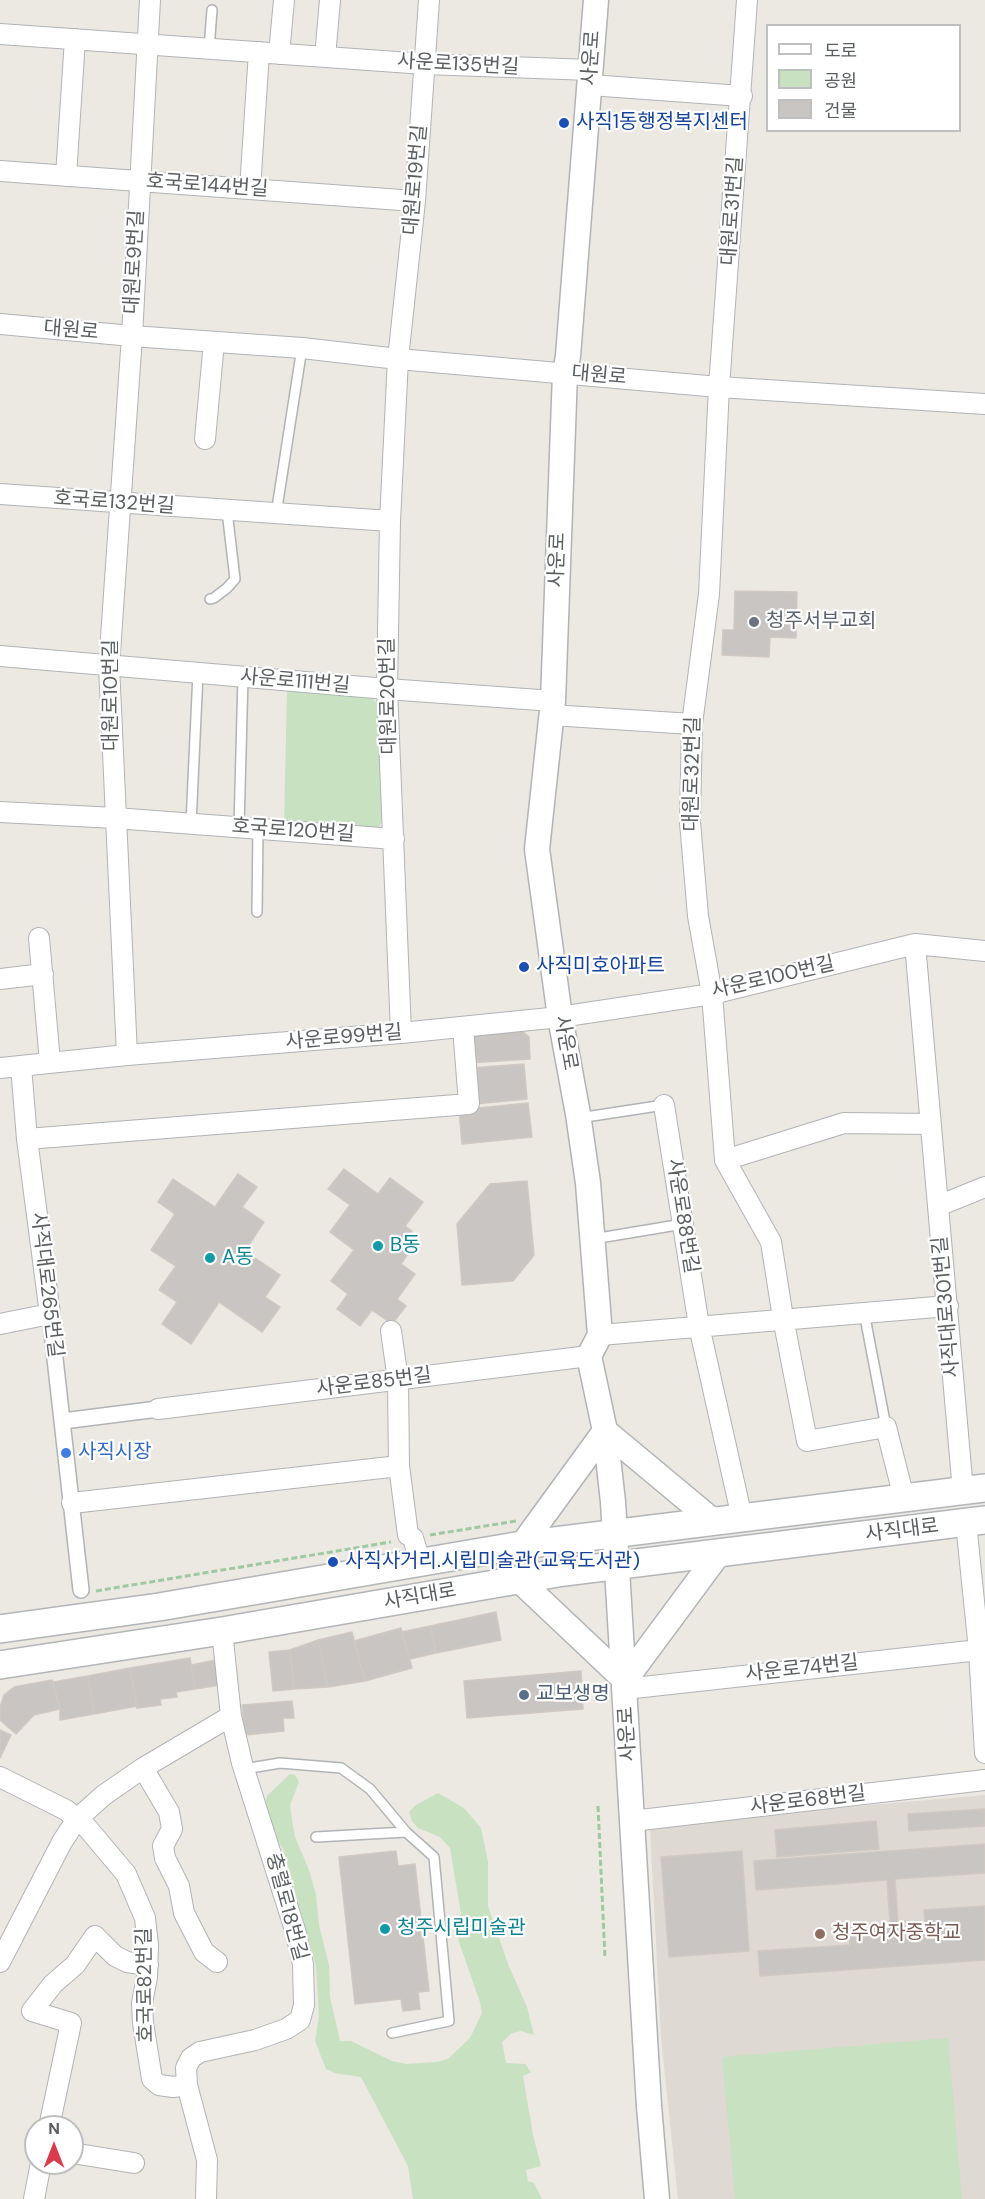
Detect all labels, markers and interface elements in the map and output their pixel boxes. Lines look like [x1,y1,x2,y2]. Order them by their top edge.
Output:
legend [766,24,961,132]
street label: 사운로 [578,30,606,86]
text: 도로 [824,39,857,63]
street label: 사운로135번길 [396,50,520,80]
text: 공원 [824,69,857,93]
text: 건물 [824,99,857,123]
place label: 사직1동행정복지센터 [576,111,748,135]
marker: 사직1동행정복지센터 [557,116,571,130]
street label: 대원로19번길 [399,124,433,236]
street label: 대원로31번길 [717,155,749,267]
street label: 호국로144번길 [145,170,269,202]
street label: 대원로9번길 [120,209,150,315]
street label: 대원로 [42,317,100,345]
street label: 대원로 [570,362,628,390]
street label: 호국로132번길 [53,487,175,519]
street label: 사운로 [545,532,571,588]
place label: 청주서부교회 [766,610,876,634]
marker: 청주서부교회 [747,615,761,629]
street label: 대원로20번길 [376,637,402,755]
street label: 대원로10번길 [100,639,124,751]
street label: 사운로111번길 [239,665,351,699]
street label: 대원로32번길 [680,716,706,832]
street label: 호국로120번길 [231,815,355,847]
street label: 사운로100번길 [709,952,837,1004]
place label: 사직미호아파트 [536,955,665,979]
marker: 사직미호아파트 [517,960,531,974]
street label: 사운로 [548,1014,582,1072]
street label: 사운로99번길 [285,1021,403,1055]
street label: 사운로88번길 [661,1157,703,1275]
street label: 사직대로265번길 [25,1211,67,1359]
place label: B동 [390,1234,420,1258]
street label: 사직대로301번길 [929,1235,965,1379]
marker: B동 [371,1239,385,1253]
place label: A동 [222,1246,254,1270]
marker: A동 [203,1251,217,1265]
street label: 사운로85번길 [315,1364,433,1402]
place label: 사직시장 [78,1441,152,1465]
marker: 사직시장 [59,1446,73,1460]
street label: 사직대로 [864,1515,940,1547]
place label: 사직사거리.시립미술관(교육도서관) [345,1550,640,1574]
marker: 사직사거리.시립미술관(교육도서관) [326,1555,340,1569]
street label: 사직대로 [382,1579,458,1615]
street label: 사운로74번길 [744,1651,860,1687]
place label: 교보생명 [536,1683,610,1707]
marker: 교보생명 [517,1688,531,1702]
street label: 사운로 [615,1706,641,1762]
street label: 사운로68번길 [749,1782,867,1820]
street label: 충렬로18번길 [260,1851,312,1963]
place label: 청주시립미술관 [397,1917,526,1941]
marker: 청주시립미술관 [378,1922,392,1936]
place label: 청주여자중학교 [832,1922,961,1946]
street label: 호국로82번길 [133,1927,159,2043]
marker: 청주여자중학교 [813,1927,827,1941]
north arrow [24,2115,84,2175]
text: N [48,2118,60,2139]

